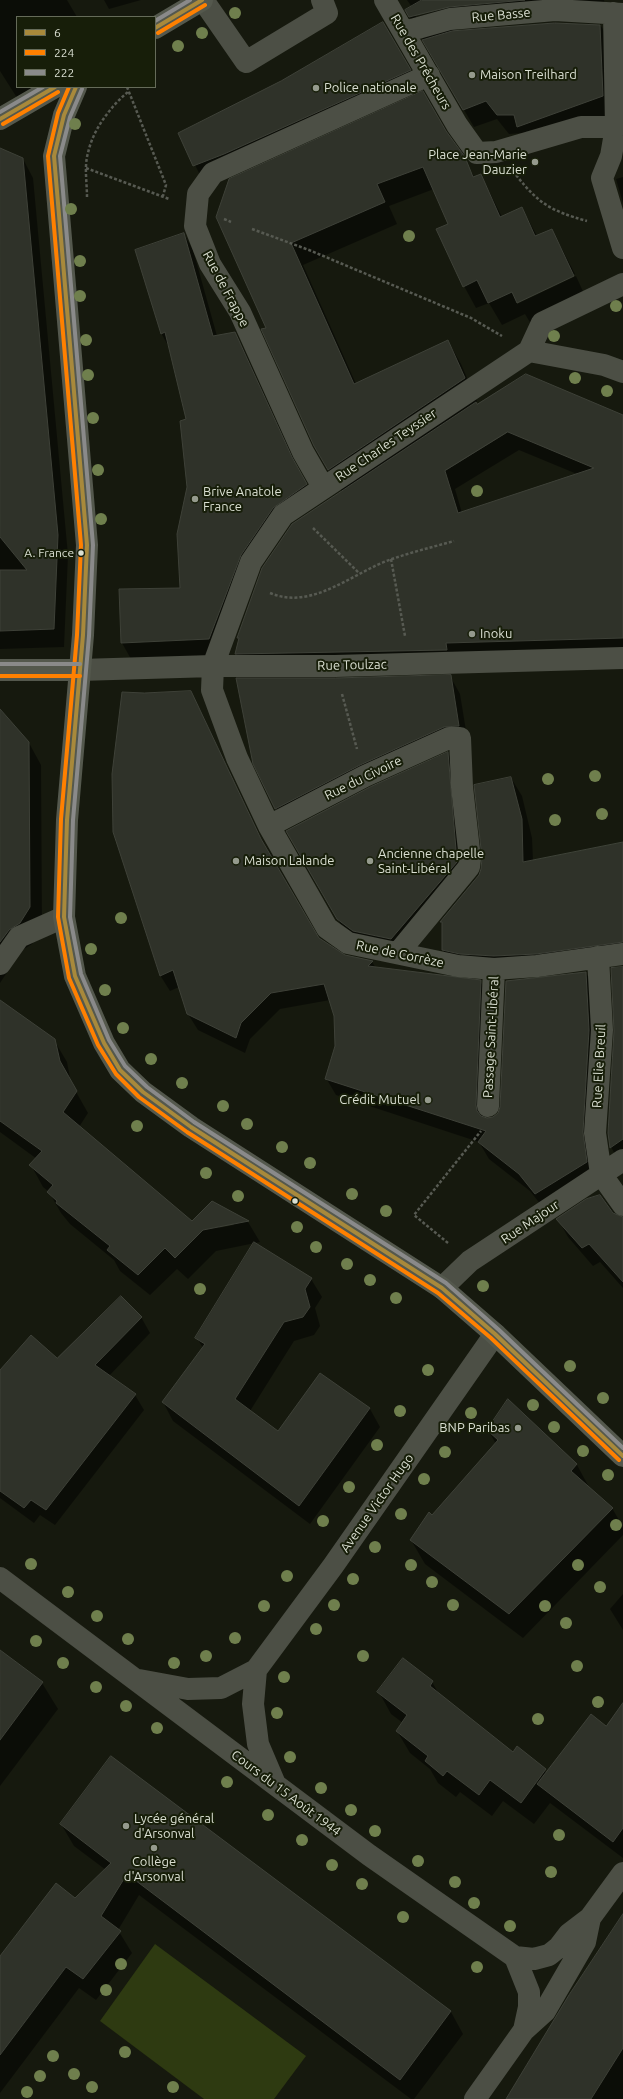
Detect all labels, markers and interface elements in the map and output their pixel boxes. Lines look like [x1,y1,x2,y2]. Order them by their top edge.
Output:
street label: Rue Basse [471,5,531,25]
street label: Rue des Prêcheurs [387,12,455,112]
legend [16,16,156,88]
text: 6 [54,26,61,39]
text: 224 [54,46,74,59]
text: 222 [54,66,74,79]
place label: Maison Treilhard [480,67,577,83]
marker: Maison Treilhard [467,70,477,80]
place label: Police nationale [324,80,417,96]
marker: Police nationale [311,83,321,93]
place label: Place Jean-Marie Dauzier [428,147,527,178]
marker: Place Jean-Marie Dauzier [530,157,540,167]
street label: Rue de Frappe [199,248,253,330]
street label: Rue Charles Teyssier [333,405,439,485]
place label: Brive Anatole France [203,484,282,515]
marker: Brive Anatole France [190,494,200,504]
place label: A. France [24,546,74,560]
marker: A. France [76,548,86,558]
place label: Inoku [480,626,512,642]
marker: Inoku [467,629,477,639]
street label: Rue Toulzac [317,657,387,673]
street label: Rue du Civoire [322,753,404,803]
place label: Ancienne chapelle Saint-Libéral [378,846,484,877]
place label: Maison Lalande [244,853,334,869]
marker: Maison Lalande [231,856,241,866]
marker: Ancienne chapelle Saint-Libéral [365,856,375,866]
street label: Rue de Corrèze [355,937,445,971]
street label: Passage Saint-Libéral [480,976,502,1098]
street label: Rue Elie Breuil [589,1024,609,1108]
place label: Crédit Mutuel [339,1092,420,1108]
marker: Crédit Mutuel [423,1095,433,1105]
unlabelled marker [290,1196,300,1206]
street label: Rue Majour [498,1197,562,1247]
place label: BNP Paribas [439,1420,510,1436]
marker: BNP Paribas [513,1423,523,1433]
street label: Avenue Victor Hugo [337,1451,417,1555]
street label: Cours du 15 Août 1944 [228,1747,344,1839]
place label: Lycée général d'Arsonval [134,1811,214,1842]
marker: Lycée général d'Arsonval [121,1821,131,1831]
marker: Collège d'Arsonval [149,1843,159,1853]
place label: Collège d'Arsonval [124,1854,184,1885]

